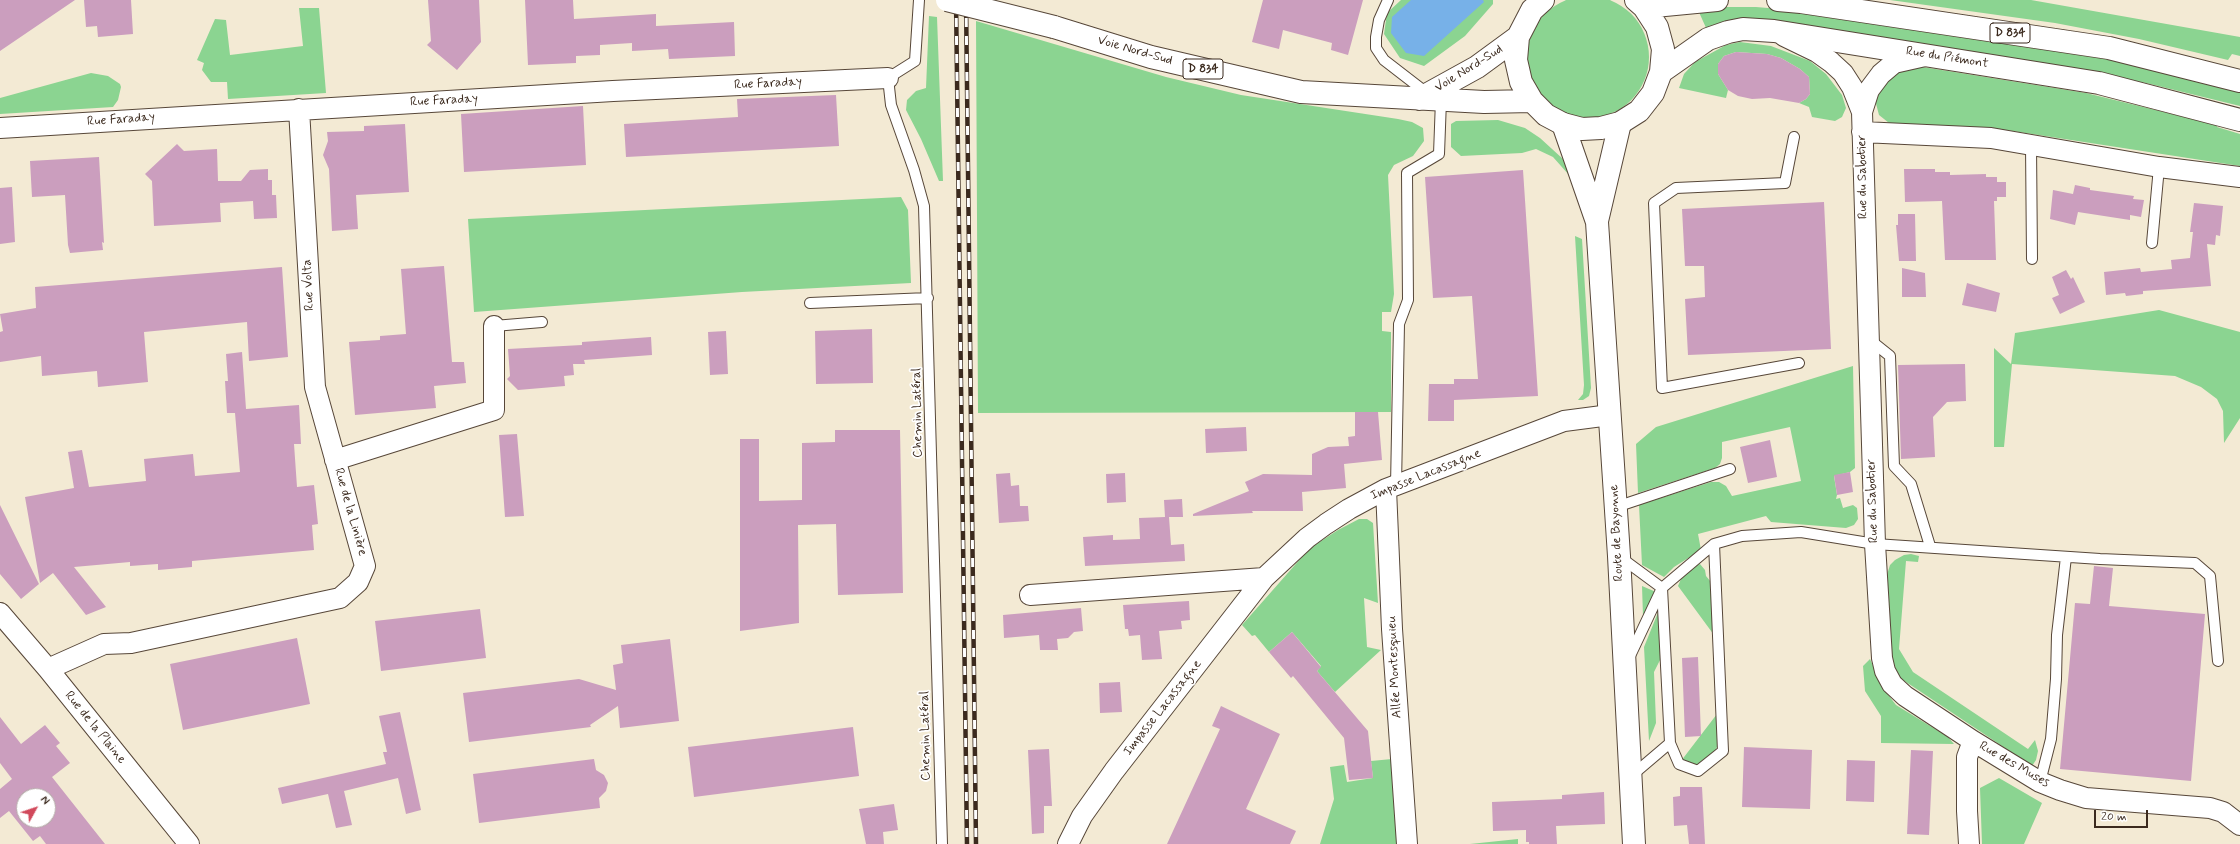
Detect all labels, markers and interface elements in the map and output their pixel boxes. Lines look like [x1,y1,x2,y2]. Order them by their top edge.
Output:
road number: D 834 [1990,23,2030,43]
street label: Voie Nord-Sud [1096,33,1174,69]
street label: Voie Nord-Sud [1432,42,1506,96]
street label: Rue du Piémont [1905,44,1989,72]
road number: D 834 [1183,59,1223,79]
street label: Rue Faraday [734,74,802,94]
street label: Rue Faraday [410,91,478,111]
street label: Rue Faraday [87,110,155,130]
street label: Rue du Sabotier [1854,135,1872,219]
street label: Rue Volta [300,259,318,311]
street label: Chemin Latéral [909,368,927,458]
street label: Impasse Lacassagne [1369,446,1483,504]
street label: Rue du Sabotier [1864,459,1882,543]
street label: Rue de la Linière [330,466,370,558]
street label: Route de Bayonne [1607,484,1627,582]
street label: Allée Montesquieu [1385,615,1405,719]
street label: Impasse Lacassagne [1121,657,1205,759]
street label: Rue de la Plaine [61,688,129,768]
street label: Chemin Latéral [917,691,935,781]
street label: Rue des Muses [1976,739,2052,791]
north arrow [16,788,56,828]
text: N [37,794,52,808]
scale bar [2096,802,2150,828]
text: 20 m [2101,809,2127,825]

